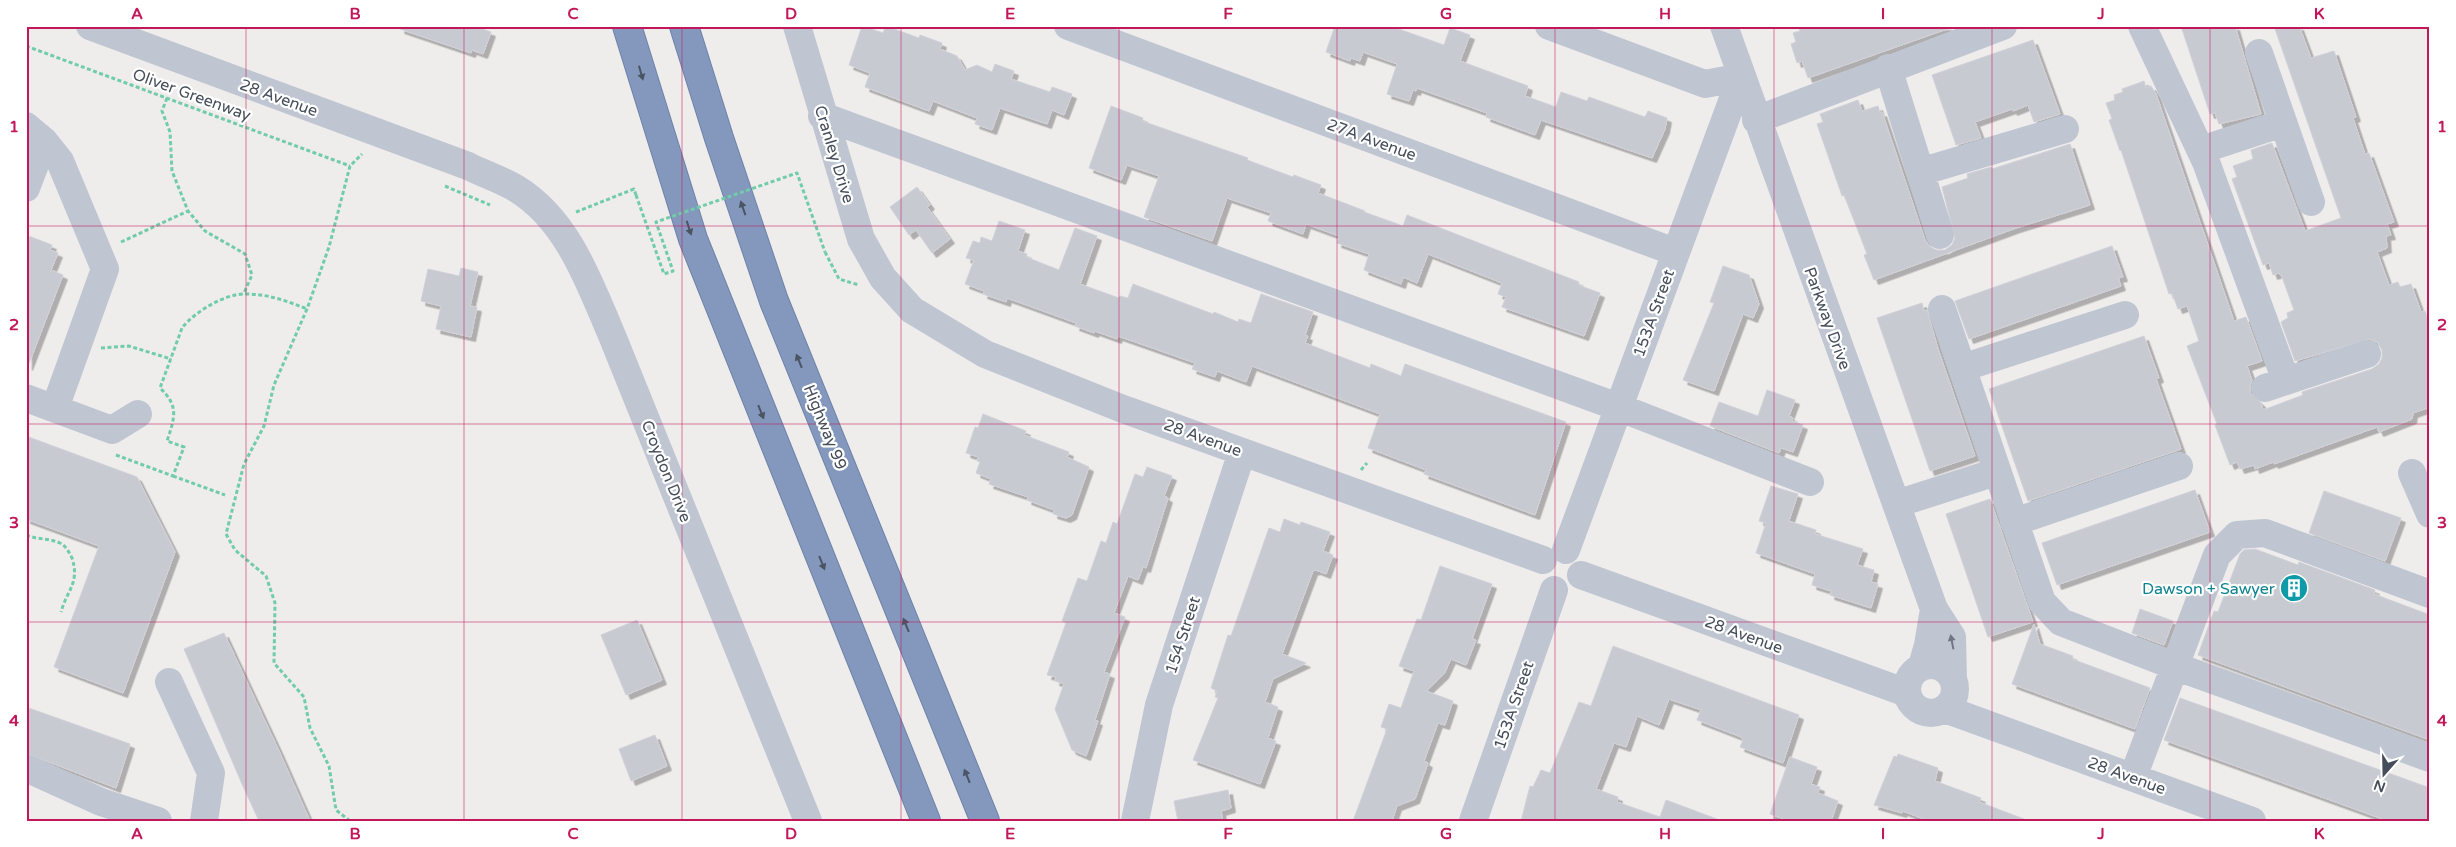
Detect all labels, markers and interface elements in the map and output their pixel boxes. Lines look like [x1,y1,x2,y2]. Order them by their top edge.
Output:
text: A [131,4,143,24]
text: B [349,4,361,24]
text: C [567,4,579,24]
text: D [785,4,797,24]
text: E [1005,4,1015,24]
text: F [1223,4,1233,24]
text: G [1440,4,1452,24]
text: H [1659,4,1671,24]
text: I [1881,4,1885,24]
text: J [2096,4,2105,24]
text: K [2314,4,2325,24]
street label: Oliver Greenway [130,64,254,126]
one-way arrow [637,66,645,81]
street label: 28 Avenue [237,75,320,121]
street label: Cranley Drive [810,103,858,206]
street label: 27A Avenue [1324,115,1419,165]
text: 1 [9,117,19,137]
text: 1 [2437,117,2447,137]
one-way arrow [739,201,746,216]
one-way arrow [686,221,694,236]
street label: Parkway Drive [1799,264,1855,372]
street label: 153A Street [1629,267,1679,360]
text: 2 [9,315,19,335]
text: 2 [2437,315,2447,335]
one-way arrow [794,354,802,368]
street label: Highway 99 [799,382,851,473]
one-way arrow [758,405,766,419]
street label: 28 Avenue [1161,415,1244,461]
street label: Croydon Drive [637,417,696,525]
text: 3 [9,513,19,533]
text: 3 [2437,513,2447,533]
one-way arrow [818,556,826,571]
building icon: Dawson + Sawyer [2279,573,2309,603]
place label: Dawson + Sawyer [2142,579,2276,599]
street label: 154 Street [1161,594,1205,676]
street label: 28 Avenue [1702,612,1785,658]
one-way arrow [902,617,910,632]
one-way arrow [1947,634,1955,650]
street label: 153A Street [1490,659,1538,752]
text: 4 [9,711,19,731]
text: 4 [2437,711,2447,731]
north arrow [2358,750,2408,800]
street label: 28 Avenue [2085,753,2168,799]
one-way arrow [963,768,970,783]
text: N [2372,776,2388,796]
text: A [131,824,143,844]
text: B [349,824,361,844]
text: C [567,824,579,844]
text: D [785,824,797,844]
text: E [1005,824,1015,844]
text: F [1223,824,1233,844]
text: G [1440,824,1452,844]
text: H [1659,824,1671,844]
text: I [1881,824,1885,844]
text: J [2096,824,2105,844]
text: K [2314,824,2325,844]

